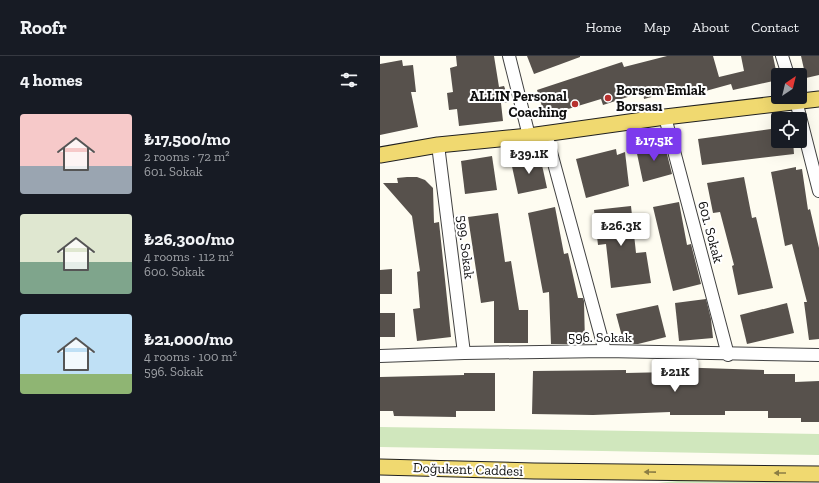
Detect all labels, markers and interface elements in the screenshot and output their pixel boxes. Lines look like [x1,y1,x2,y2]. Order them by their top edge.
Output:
text: Roofr [20,16,67,39]
text: Home [586,19,622,36]
text: Map [644,19,670,36]
text: About [692,19,729,36]
text: Contact [751,19,799,36]
north arrow [771,68,807,104]
map controls [771,68,807,148]
icon: filters [338,69,360,91]
text: 4 homes [20,70,83,90]
place label: Borsem Emlak Borsası [616,82,706,115]
place label: ALLIN Personal Coaching [469,88,567,121]
marker: Borsem Emlak Borsası [603,93,613,103]
marker: ALLIN Personal Coaching [570,99,580,109]
button: locate [771,112,807,148]
pin: ₺17.5K [621,128,687,162]
text: ₺17,500/mo [144,129,230,149]
icon: home [52,130,100,178]
text: ₺17.5K [635,133,673,148]
pin: ₺39.1K [496,141,562,175]
text: ₺39.1K [510,146,548,161]
text: 2 rooms · 72 m² [144,149,230,164]
text: 601. Sokak [144,164,203,179]
street label: 601. Sokak [694,200,727,265]
pin: ₺26.3K [588,213,654,247]
street label: 599. Sokak [453,214,478,281]
text: ₺26.3K [601,218,641,233]
text: ₺26,300/mo [144,229,234,249]
icon: home [52,230,100,278]
text: 4 rooms · 112 m² [144,249,234,264]
text: 600. Sokak [144,264,205,279]
text: ₺21,000/mo [144,329,233,349]
street label: 596. Sokak [568,329,633,346]
icon: home [52,330,100,378]
text: 4 rooms · 100 m² [144,349,237,364]
pin: ₺21K [651,359,699,393]
text: 596. Sokak [144,364,203,379]
text: ₺21K [661,364,689,379]
street label: Doğukent Caddesi [413,459,524,480]
one-way arrow [643,469,656,475]
one-way arrow [773,470,786,476]

